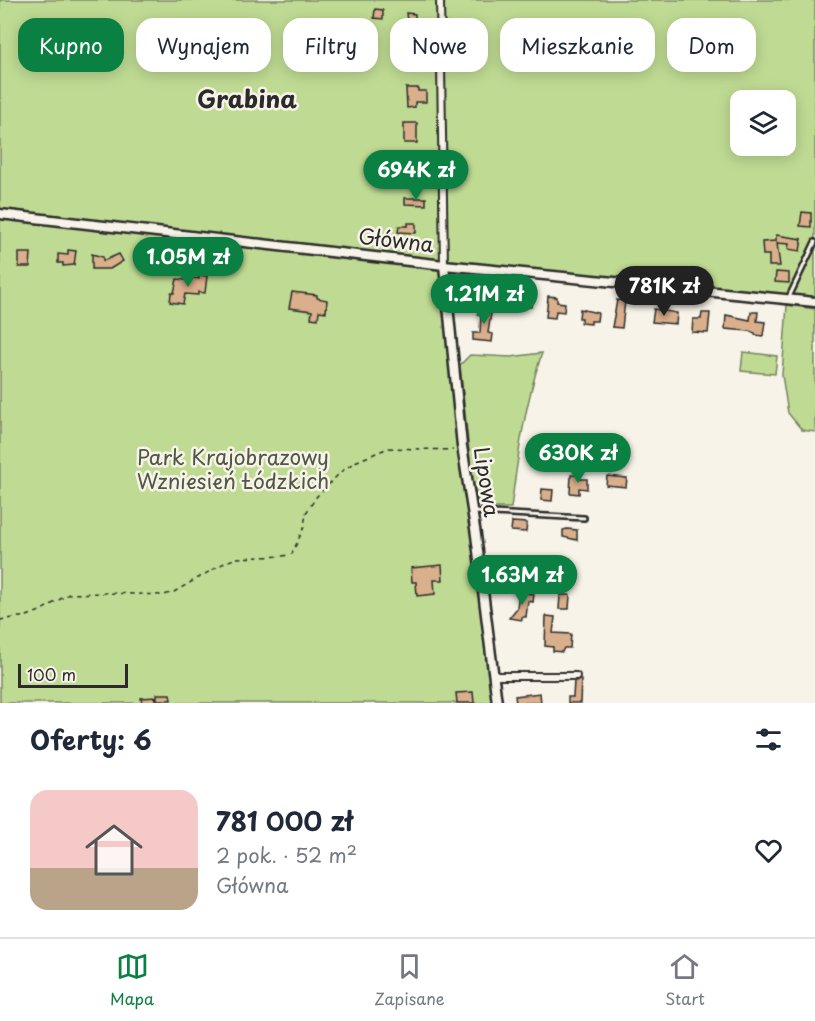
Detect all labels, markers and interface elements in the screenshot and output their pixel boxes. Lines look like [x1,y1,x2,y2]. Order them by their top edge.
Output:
chip: Kupno [18,18,124,72]
chip: Wynajem [136,18,271,72]
chip: Filtry [283,18,378,72]
chip: Nowe [390,18,488,72]
chip: Mieszkanie [500,18,655,72]
chip: Dom [667,18,756,72]
district label: Grabina [197,80,297,116]
map controls [730,90,796,156]
button: layers [730,90,796,156]
pin: 694K zł [361,150,471,201]
text: 694K zł [377,154,455,184]
street label: Główna [357,219,436,260]
pin: 1.05M zł [126,237,250,288]
text: 1.05M zł [147,241,229,271]
pin: 781K zł [609,266,719,317]
text: 781K zł [629,270,699,300]
pin: 1.21M zł [422,274,546,325]
text: 1.21M zł [445,278,523,308]
pin: 630K zł [523,433,633,484]
text: 630K zł [539,437,617,467]
park label: Park Krajobrazowy Wzniesień Łódzkich [137,440,329,496]
street label: Lipowa [467,444,509,519]
pin: 1.63M zł [460,555,584,606]
text: 1.63M zł [481,559,563,589]
scale bar [18,661,128,688]
text: 100 m [27,662,76,686]
text: Oferty: 6 [30,720,152,759]
icon: filters [752,723,785,756]
text: 781 000 zł [216,801,353,840]
icon: home [78,814,150,886]
icon: heart [752,834,785,867]
text: 2 pok. · 52 m² [216,840,357,870]
text: Główna [216,870,288,900]
tab: Mapa [110,950,154,1010]
tab: Zapisane [374,950,445,1010]
tab: Start [665,950,705,1010]

